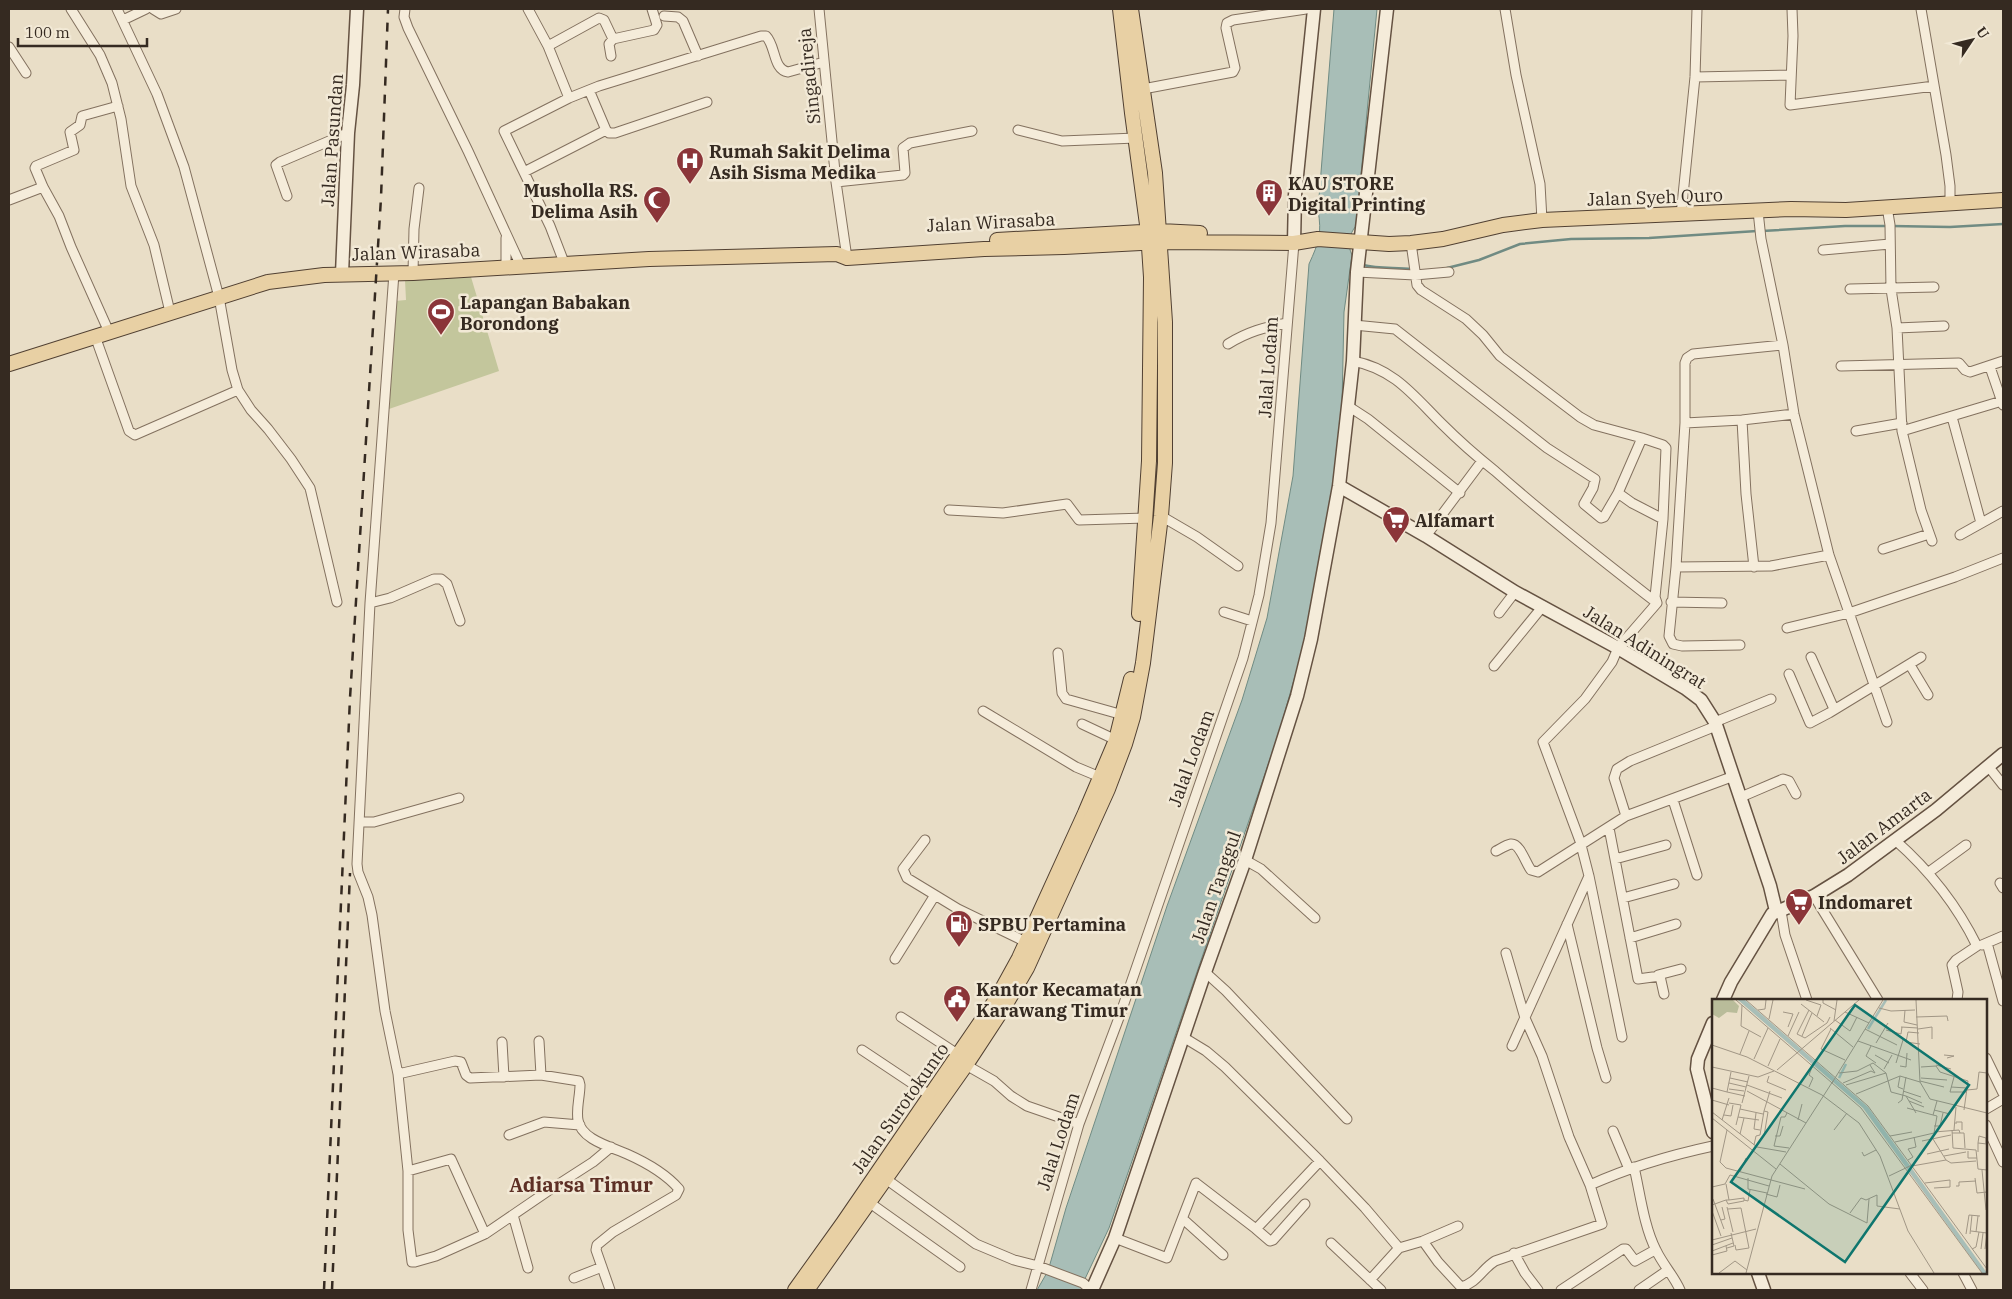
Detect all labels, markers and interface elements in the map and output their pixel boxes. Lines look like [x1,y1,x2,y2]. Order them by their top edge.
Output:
scale bar [18,15,146,47]
north arrow [1947,15,1997,65]
text: 100 m [25,23,70,42]
text: U [1972,23,1993,42]
street label: Singadireja [792,26,825,125]
street label: Jalan Pasundan [316,73,348,207]
place label: Rumah Sakit Delima Asih Sisma Medika [709,140,891,184]
hospital icon: Rumah Sakit Delima Asih Sisma Medika [675,146,705,185]
place label: KAU STORE Digital Printing [1288,172,1426,216]
building icon: KAU STORE Digital Printing [1254,178,1284,217]
place label: Musholla RS. Delima Asih [523,179,638,223]
street label: Jalan Syeh Quro [1587,183,1723,211]
mosque icon: Musholla RS. Delima Asih [642,185,672,224]
street label: Jalan Wirasaba [926,207,1056,237]
street label: Jalan Wirasaba [351,238,481,266]
place label: Lapangan Babakan Borondong [460,291,630,335]
sports icon: Lapangan Babakan Borondong [426,297,456,336]
street label: Jalal Lodam [1253,315,1283,419]
supermarket icon: Alfamart [1381,505,1411,544]
place label: Alfamart [1415,509,1494,532]
street label: Jalan Adiningrat [1579,600,1711,694]
street label: Jalal Lodam [1163,706,1219,810]
street label: Jalan Amarta [1832,783,1936,869]
street label: Jalan Tanggul [1186,828,1246,946]
supermarket icon: Indomaret [1784,887,1814,926]
place label: Indomaret [1818,891,1912,914]
fuel station icon: SPBU Pertamina [944,909,974,948]
place label: SPBU Pertamina [978,913,1126,936]
place label: Kantor Kecamatan Karawang Timur [976,978,1142,1022]
public building icon: Kantor Kecamatan Karawang Timur [942,984,972,1023]
inset map [1712,999,1987,1274]
street label: Jalan Surotokunto [846,1038,954,1178]
street label: Jalal Lodam [1031,1089,1085,1193]
district label: Adiarsa Timur [509,1171,653,1198]

